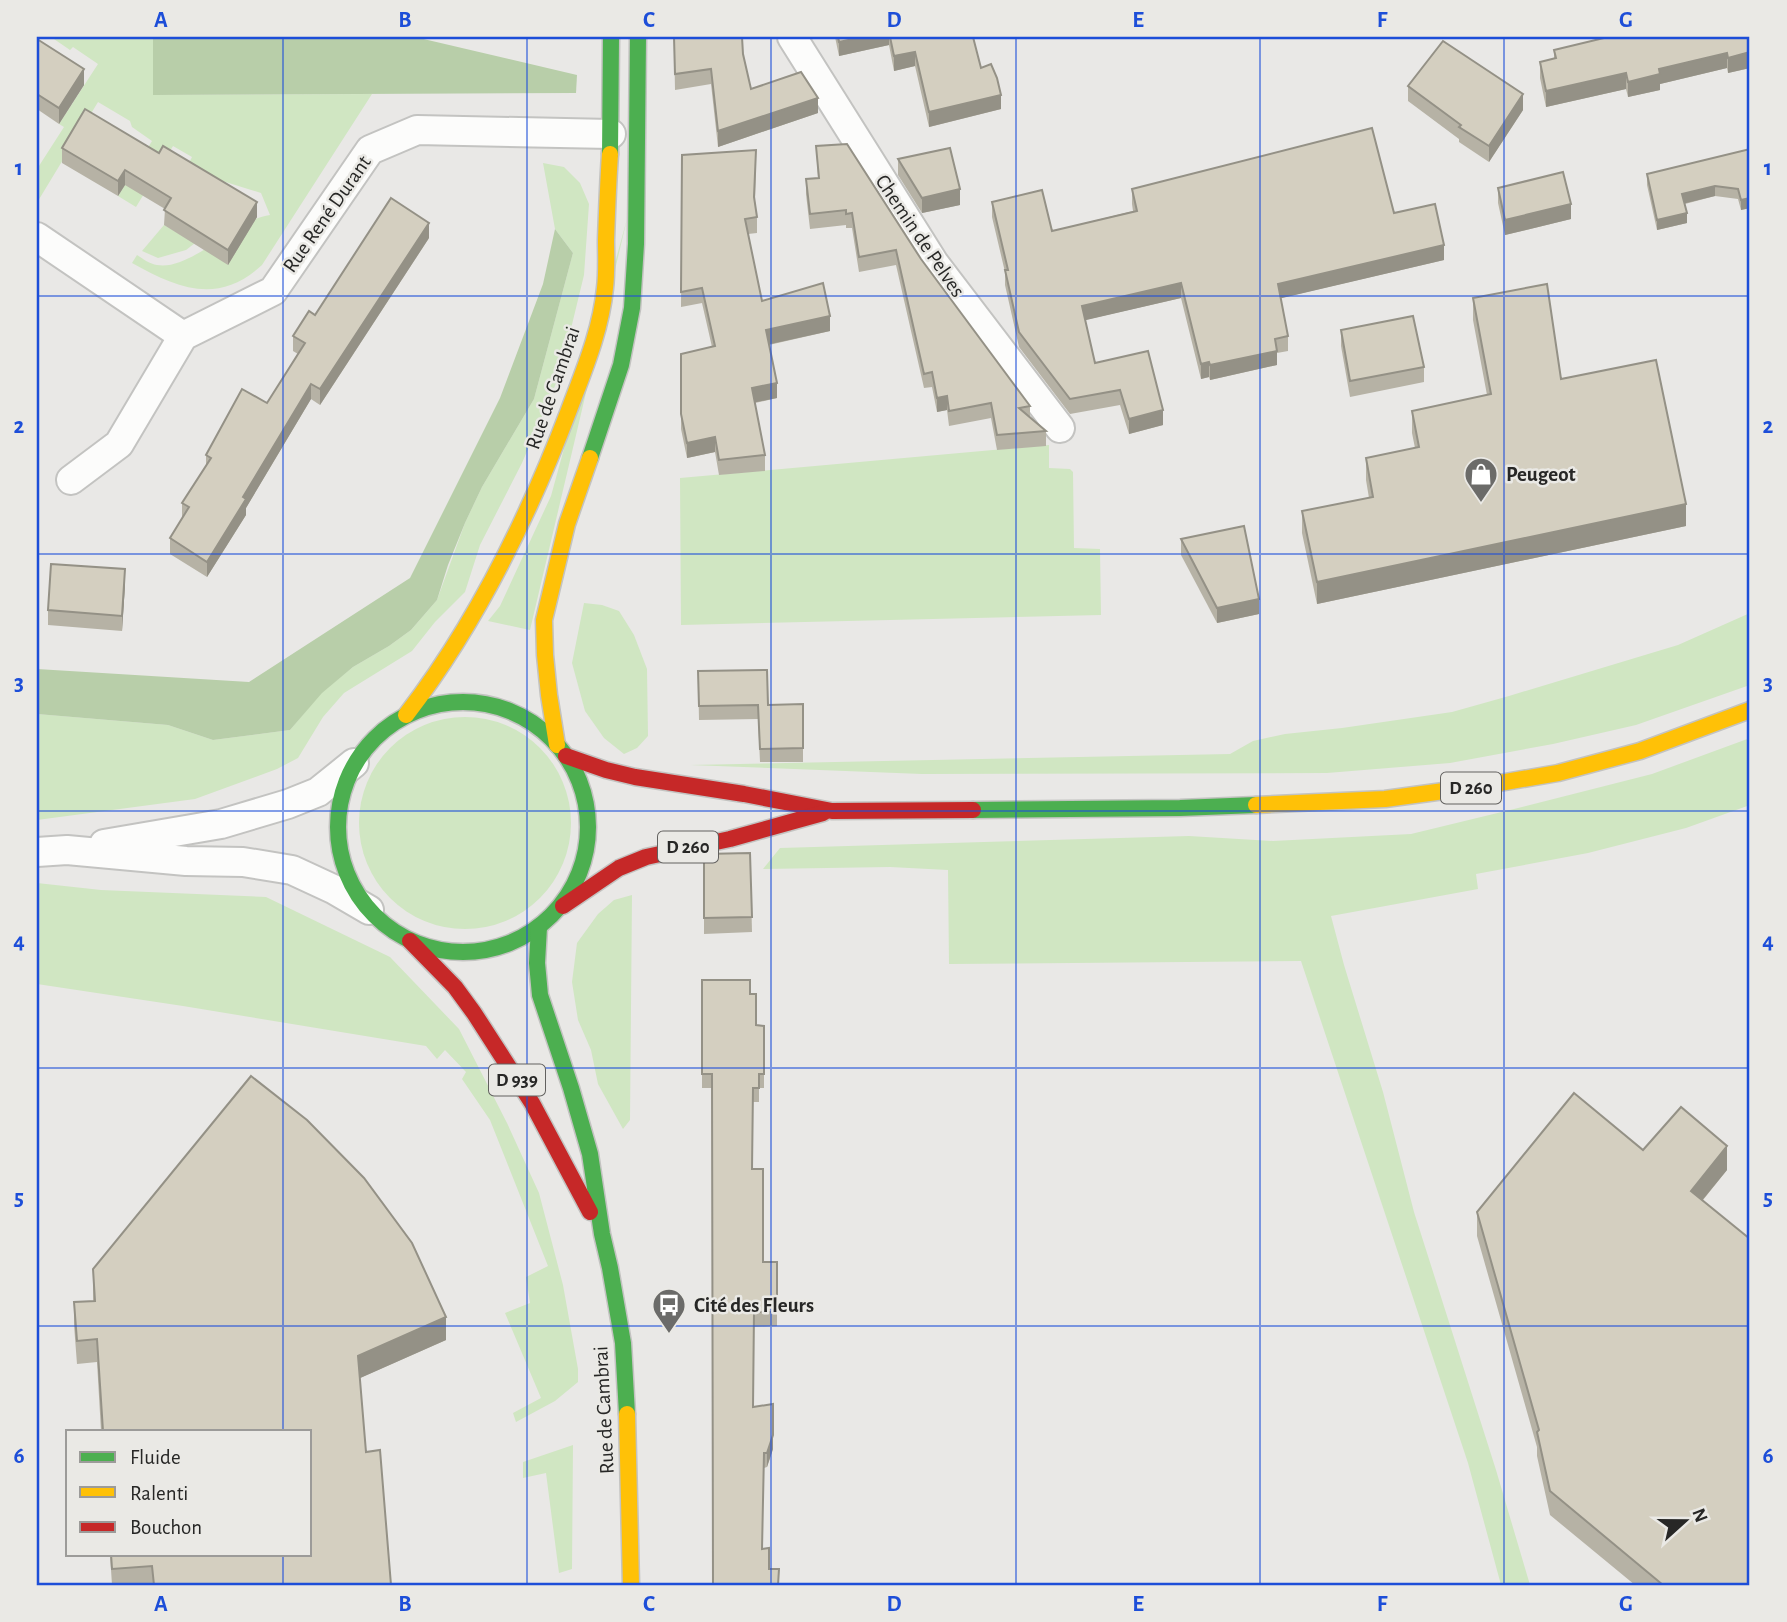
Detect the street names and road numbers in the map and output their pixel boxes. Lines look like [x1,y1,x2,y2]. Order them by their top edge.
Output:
street label: Rue René Durant [279,152,375,276]
street label: Chemin de Pelves [871,171,969,301]
street label: Rue de Cambrai [522,324,584,452]
road number: D 260 [1441,772,1501,804]
road number: D 260 [658,832,718,862]
road number: D 939 [489,1064,545,1096]
street label: Rue de Cambrai [590,1345,618,1475]

